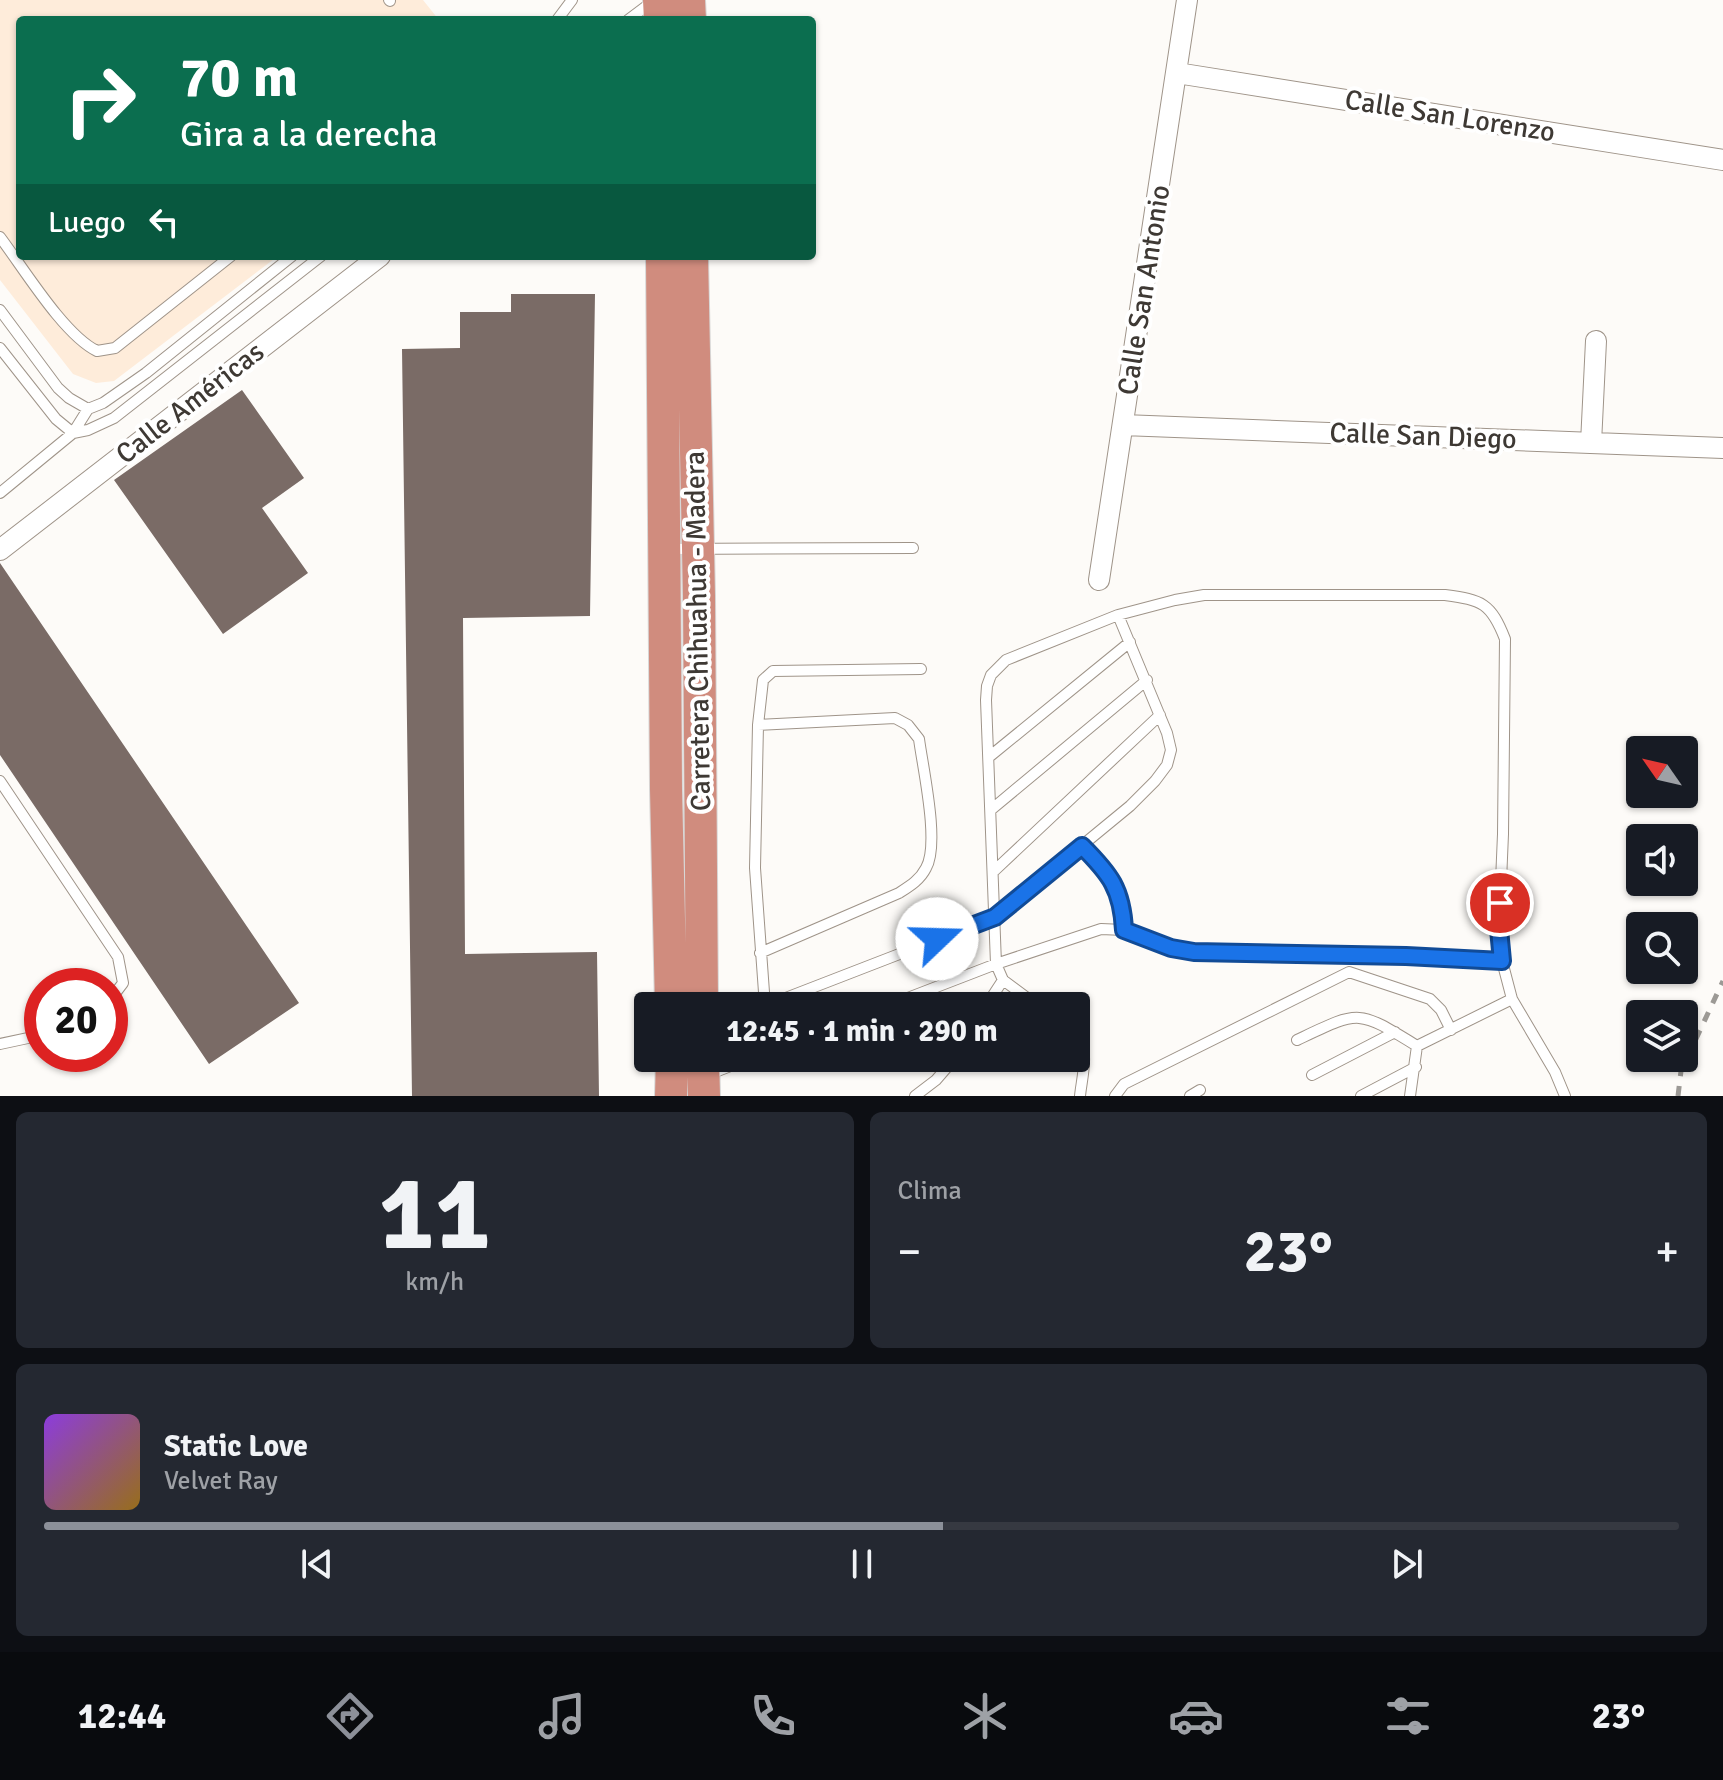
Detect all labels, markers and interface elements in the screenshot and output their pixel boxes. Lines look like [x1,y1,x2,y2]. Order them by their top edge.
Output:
text: 70 m [180,43,298,112]
icon: right [48,48,152,152]
street label: Calle San Lorenzo [1342,83,1558,149]
text: Gira a la derecha [180,112,438,157]
street label: Calle San Antonio [1111,183,1177,397]
icon: left [142,200,186,244]
text: Luego [48,204,126,241]
street label: Calle Américas [109,335,271,471]
street label: Calle San Diego [1329,416,1517,456]
street label: Carretera Chihuahua - Madera [678,451,718,811]
north arrow [1626,736,1698,808]
map controls [1626,736,1698,1072]
button: sound [1626,824,1698,896]
pin [1466,869,1534,937]
icon: arrive [1478,881,1522,925]
position arrow [895,897,979,981]
button: search [1626,912,1698,984]
speed limit sign: 20 [24,968,128,1072]
button: layers [1626,1000,1698,1072]
text: 12:45 · 1 min · 290 m [726,1013,998,1050]
text: 11 [379,1150,491,1278]
text: Clima [898,1175,962,1207]
text: 23° [1244,1215,1333,1289]
text: − [898,1225,921,1279]
text: + [1655,1225,1679,1279]
text: km/h [405,1266,464,1298]
text: Static Love [164,1428,308,1465]
text: Velvet Ray [164,1465,278,1497]
icon: previous [295,1542,339,1586]
icon: pause [840,1542,884,1586]
icon: next [1385,1542,1429,1586]
icon: directions [322,1688,378,1744]
icon: music [534,1688,590,1744]
icon: phone [745,1688,801,1744]
icon: climate [957,1688,1013,1744]
icon: car [1168,1688,1224,1744]
icon: filters [1380,1688,1436,1744]
text: 12:44 [78,1694,166,1739]
text: 23° [1592,1694,1645,1739]

